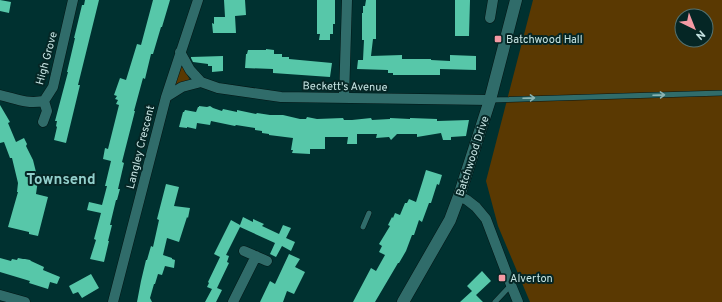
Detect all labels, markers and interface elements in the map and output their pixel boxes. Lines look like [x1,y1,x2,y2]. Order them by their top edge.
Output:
north arrow [674,8,714,48]
text: N [692,27,708,42]
street label: High Grove [33,30,61,86]
place label: Batchwood Hall [506,33,583,47]
marker: Batchwood Hall [493,34,503,44]
street label: Beckett's Avenue [302,79,388,95]
one-way arrow [652,91,665,98]
one-way arrow [522,94,535,102]
street label: Langley Crescent [124,104,158,190]
street label: Batchwood Drive [453,114,493,198]
district label: Townsend [26,171,96,190]
place label: Alverton [510,272,553,286]
marker: Alverton [497,273,507,283]

